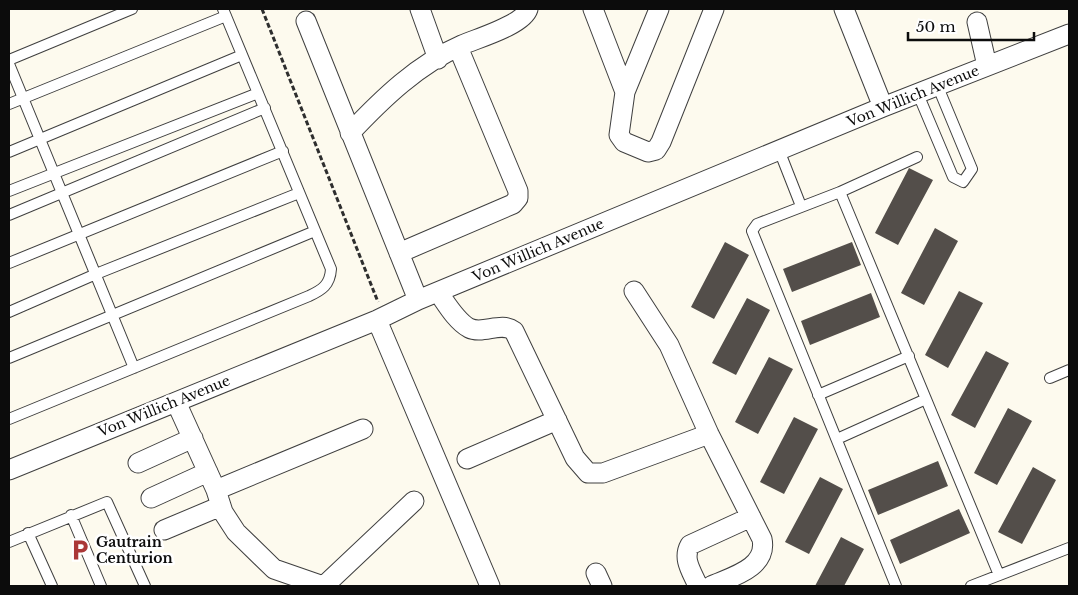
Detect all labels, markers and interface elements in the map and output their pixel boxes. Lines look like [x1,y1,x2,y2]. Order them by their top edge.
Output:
scale bar [908,10,1034,42]
text: 50 m [916,17,956,36]
street label: Von Willich Avenue [843,61,982,131]
street label: Von Willich Avenue [469,214,606,286]
street label: Von Willich Avenue [94,371,233,441]
place label: Gautrain Centurion [96,533,173,567]
parking icon: Gautrain Centurion [67,537,93,563]

